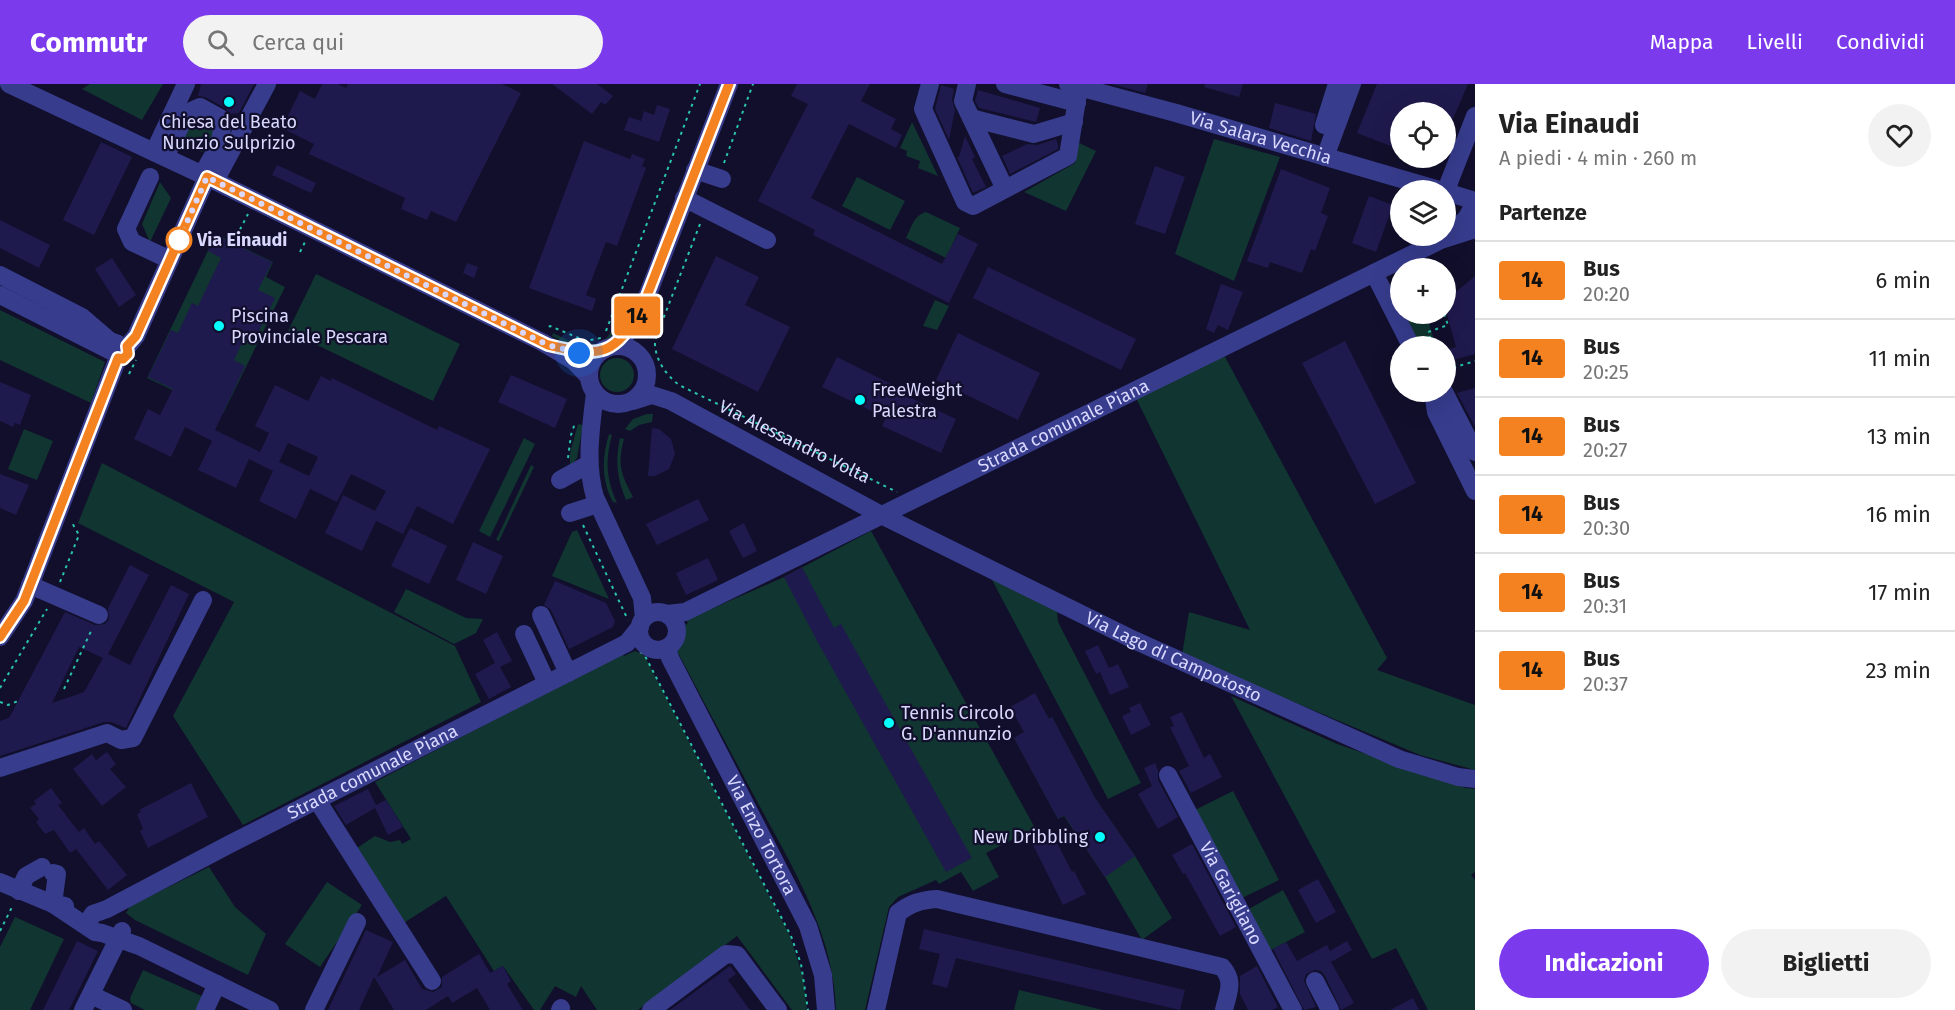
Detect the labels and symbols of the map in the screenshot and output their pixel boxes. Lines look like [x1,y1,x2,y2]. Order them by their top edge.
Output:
marker: Chiesa del Beato Nunzio Sulprizio [222,95,236,109]
street label: Via Salara Vecchia [1187,107,1334,169]
place label: Chiesa del Beato Nunzio Sulprizio [161,111,297,154]
marker: Via Einaudi [166,227,192,253]
place label: Via Einaudi [196,229,287,251]
line badge: 14 [610,296,664,336]
place label: Piscina Provinciale Pescara [231,305,388,348]
marker: Piscina Provinciale Pescara [212,319,226,333]
your location [564,338,594,368]
street label: Strada comunale Piana [974,374,1153,477]
place label: FreeWeight Palestra [872,379,963,422]
marker: FreeWeight Palestra [853,393,867,407]
street label: Via Alessandro Volta [715,395,874,488]
street label: Via Lago di Campotosto [1082,607,1265,707]
place label: Tennis Circolo G. D'annunzio [901,702,1015,745]
marker: Tennis Circolo G. D'annunzio [882,716,896,730]
street label: Strada comunale Piana [284,720,461,824]
street label: Via Enzo Tortora [721,772,801,899]
place label: New Dribbling [973,826,1089,848]
marker: New Dribbling [1093,830,1107,844]
street label: Via Garigliano [1195,838,1267,949]

